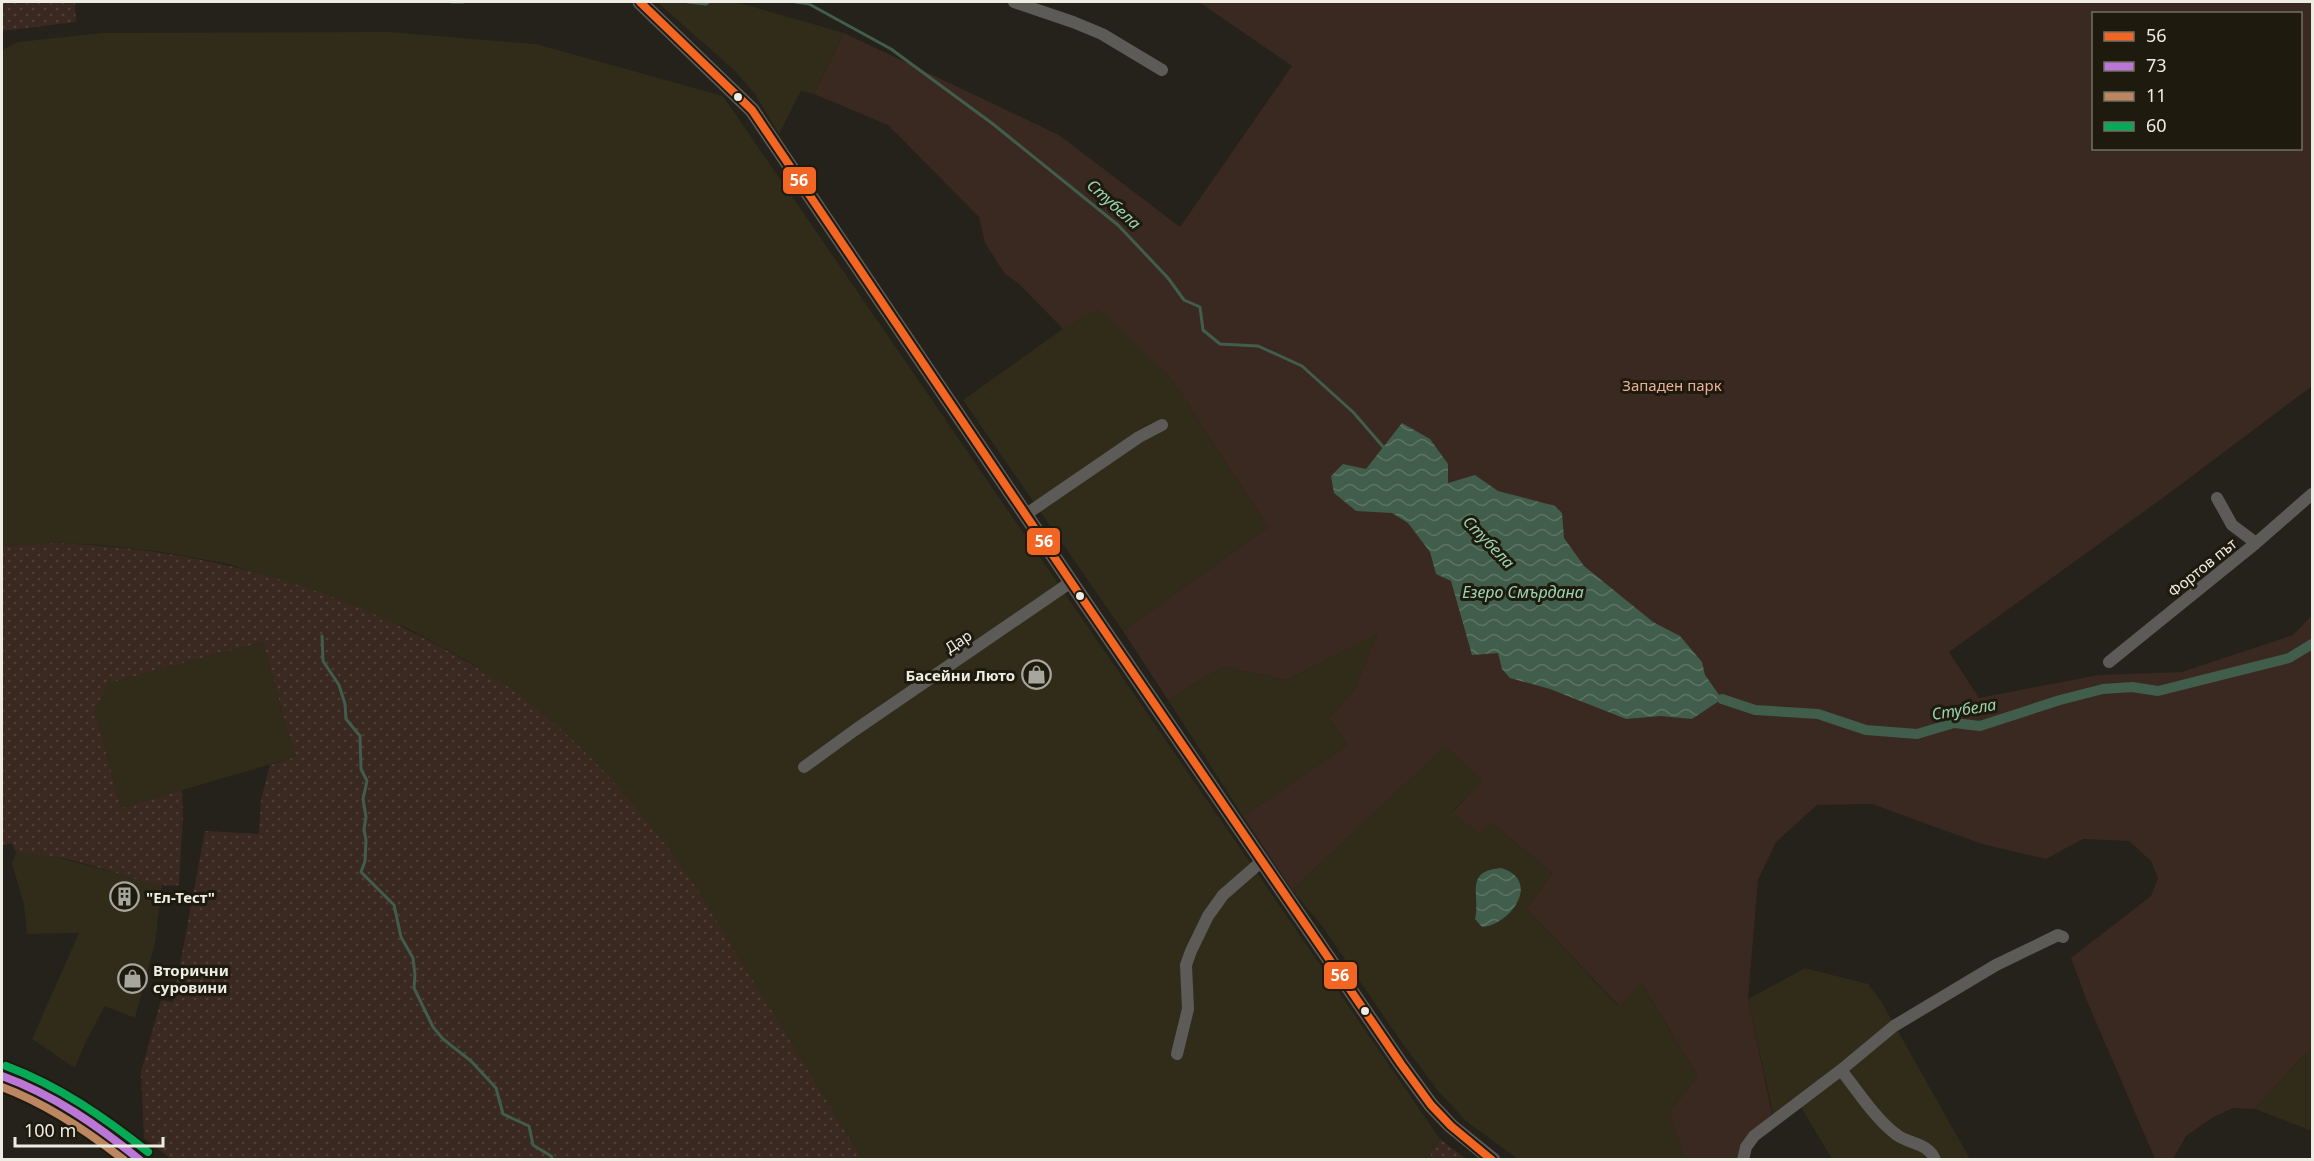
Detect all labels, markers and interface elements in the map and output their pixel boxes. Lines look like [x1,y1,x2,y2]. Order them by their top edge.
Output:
legend [2092,12,2302,150]
text: 56 [2146,23,2167,47]
text: 73 [2146,53,2167,77]
text: 11 [2146,83,2167,107]
unlabelled marker [732,91,744,103]
text: 60 [2146,113,2167,137]
line badge: 56 [782,166,817,195]
text: 56 [790,169,808,191]
water label: Стубела [1082,174,1146,234]
park label: Западен парк [1622,375,1722,395]
water label: Стубела [1459,511,1519,573]
line badge: 56 [1026,527,1061,556]
text: 56 [1035,530,1053,552]
street label: Фортов път [2164,533,2240,601]
water label: Езеро Смърдана [1462,581,1584,603]
unlabelled marker [1074,590,1086,602]
street label: Дар [941,625,975,657]
shop icon: Басейни Люто [1020,659,1052,691]
place label: Басейни Люто [906,665,1015,685]
water label: Стубела [1930,693,1998,725]
building icon: "Ел-Тест" [109,881,141,913]
place label: "Ел-Тест" [146,887,215,907]
place label: Вторични суровини [153,960,229,997]
line badge: 56 [1323,961,1358,990]
shop icon: Вторични суровини [116,963,148,995]
text: 56 [1331,964,1349,986]
unlabelled marker [1359,1005,1371,1017]
scale bar [15,1110,164,1148]
text: 100 m [24,1118,76,1142]

